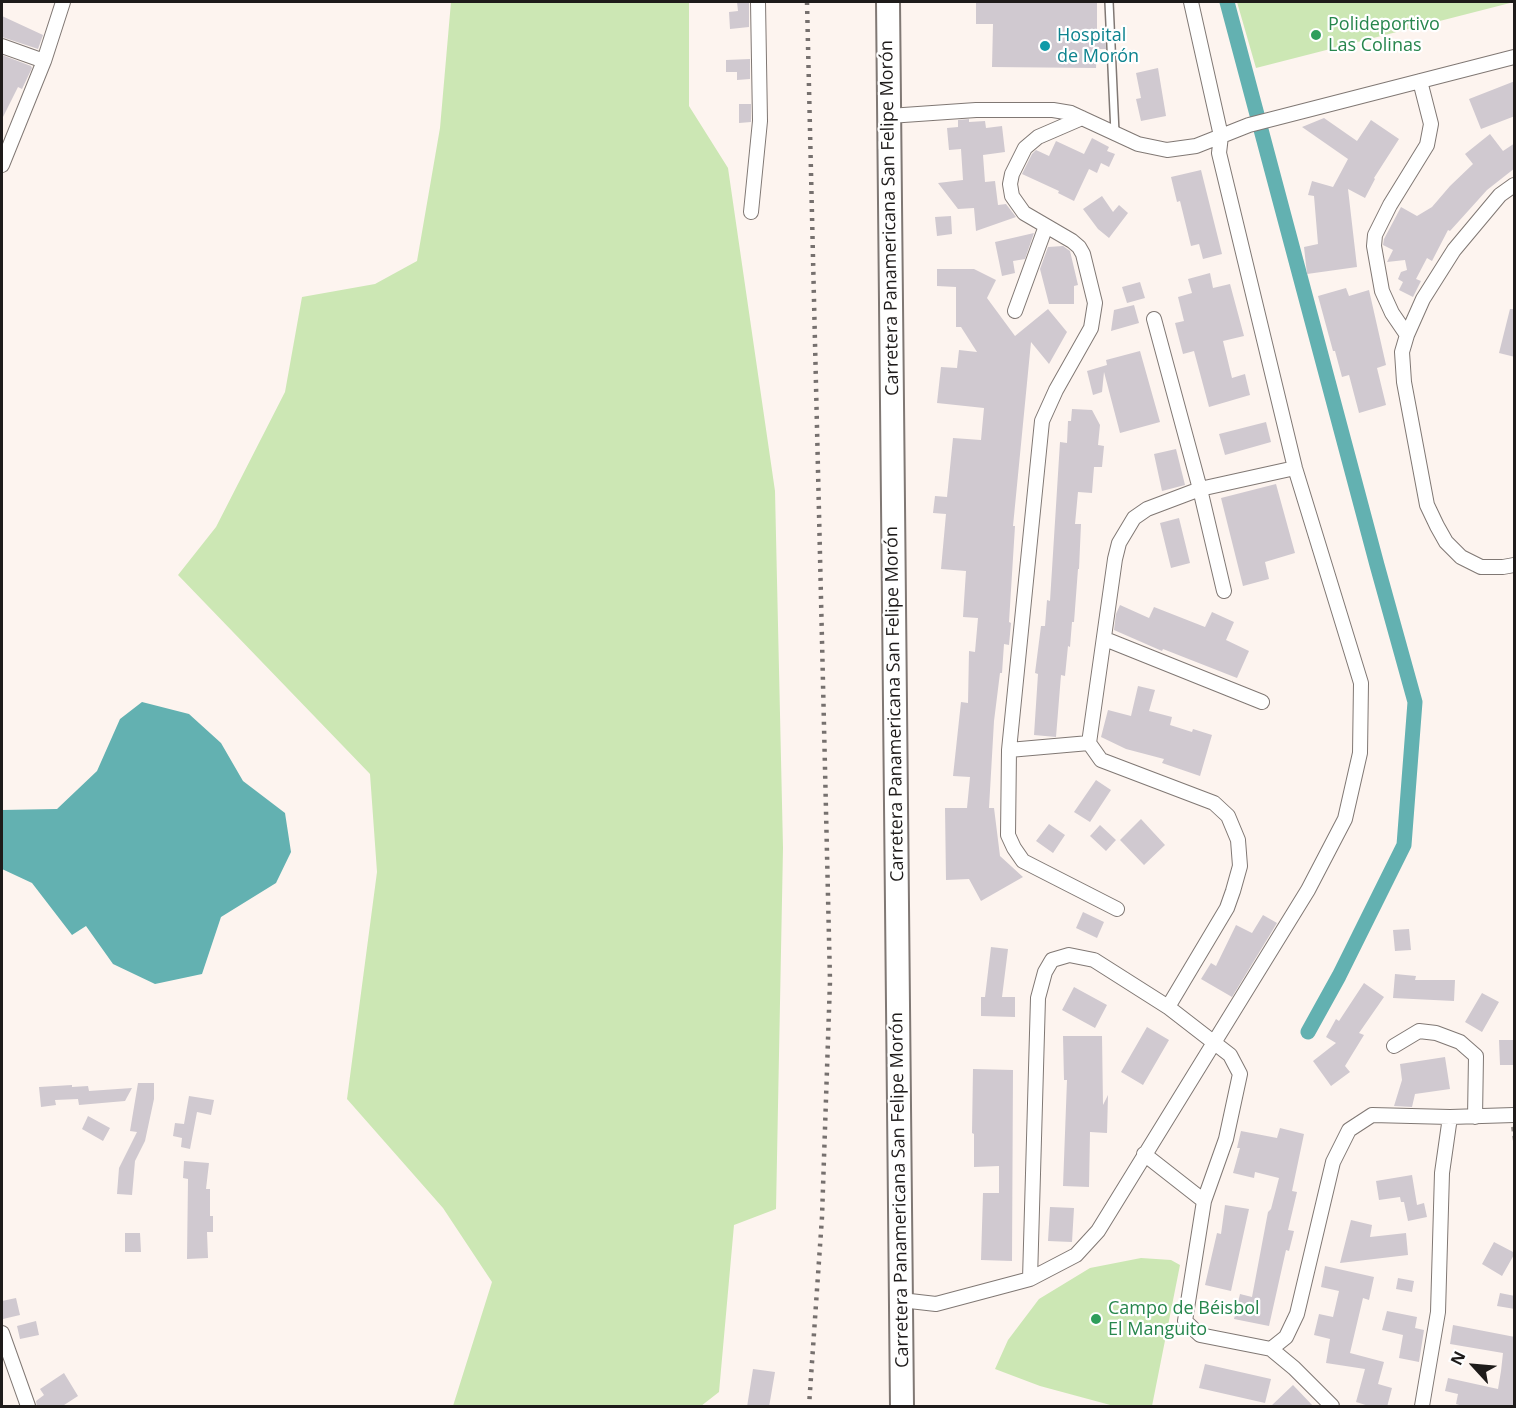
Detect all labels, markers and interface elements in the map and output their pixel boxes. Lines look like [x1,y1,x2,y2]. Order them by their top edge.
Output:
place label: Polideportivo Las Colinas [1328,14,1440,57]
place label: Hospital de Morón [1057,25,1139,68]
marker: Polideportivo Las Colinas [1309,28,1323,42]
marker: Hospital de Morón [1038,39,1052,53]
street label: Carretera Panamericana San Felipe Morón [876,40,904,396]
street label: Carretera Panamericana San Felipe Morón [881,526,909,882]
street label: Carretera Panamericana San Felipe Morón [886,1012,914,1368]
place label: Campo de Béisbol El Manguito [1108,1298,1260,1340]
marker: Campo de Béisbol El Manguito [1089,1312,1103,1326]
north arrow [1444,1336,1504,1396]
text: N [1445,1347,1471,1369]

